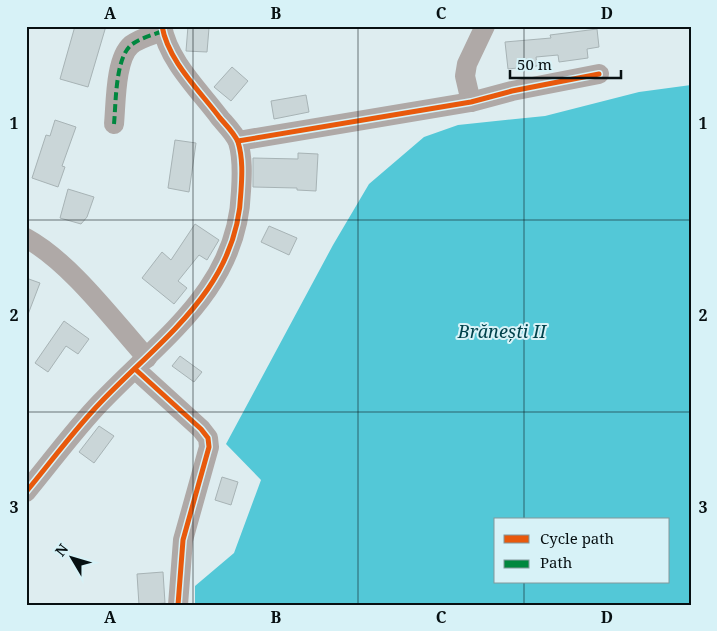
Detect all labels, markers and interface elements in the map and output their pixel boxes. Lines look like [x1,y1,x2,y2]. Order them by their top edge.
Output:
text: A [104,2,117,24]
text: B [271,2,282,24]
text: C [436,2,447,24]
text: D [601,2,613,24]
scale bar [510,48,621,80]
text: 50 m [517,54,552,74]
text: 1 [9,112,19,134]
text: 1 [698,112,708,134]
text: 2 [9,304,19,326]
text: 2 [698,304,708,326]
water label: Brănești II [457,319,548,343]
text: 3 [9,496,19,518]
text: 3 [698,496,708,518]
legend [494,518,670,584]
text: Cycle path [540,528,615,548]
north arrow [48,534,98,584]
text: N [50,539,72,560]
text: Path [540,552,573,572]
text: A [104,606,117,628]
text: B [271,606,282,628]
text: C [436,606,447,628]
text: D [601,606,613,628]

